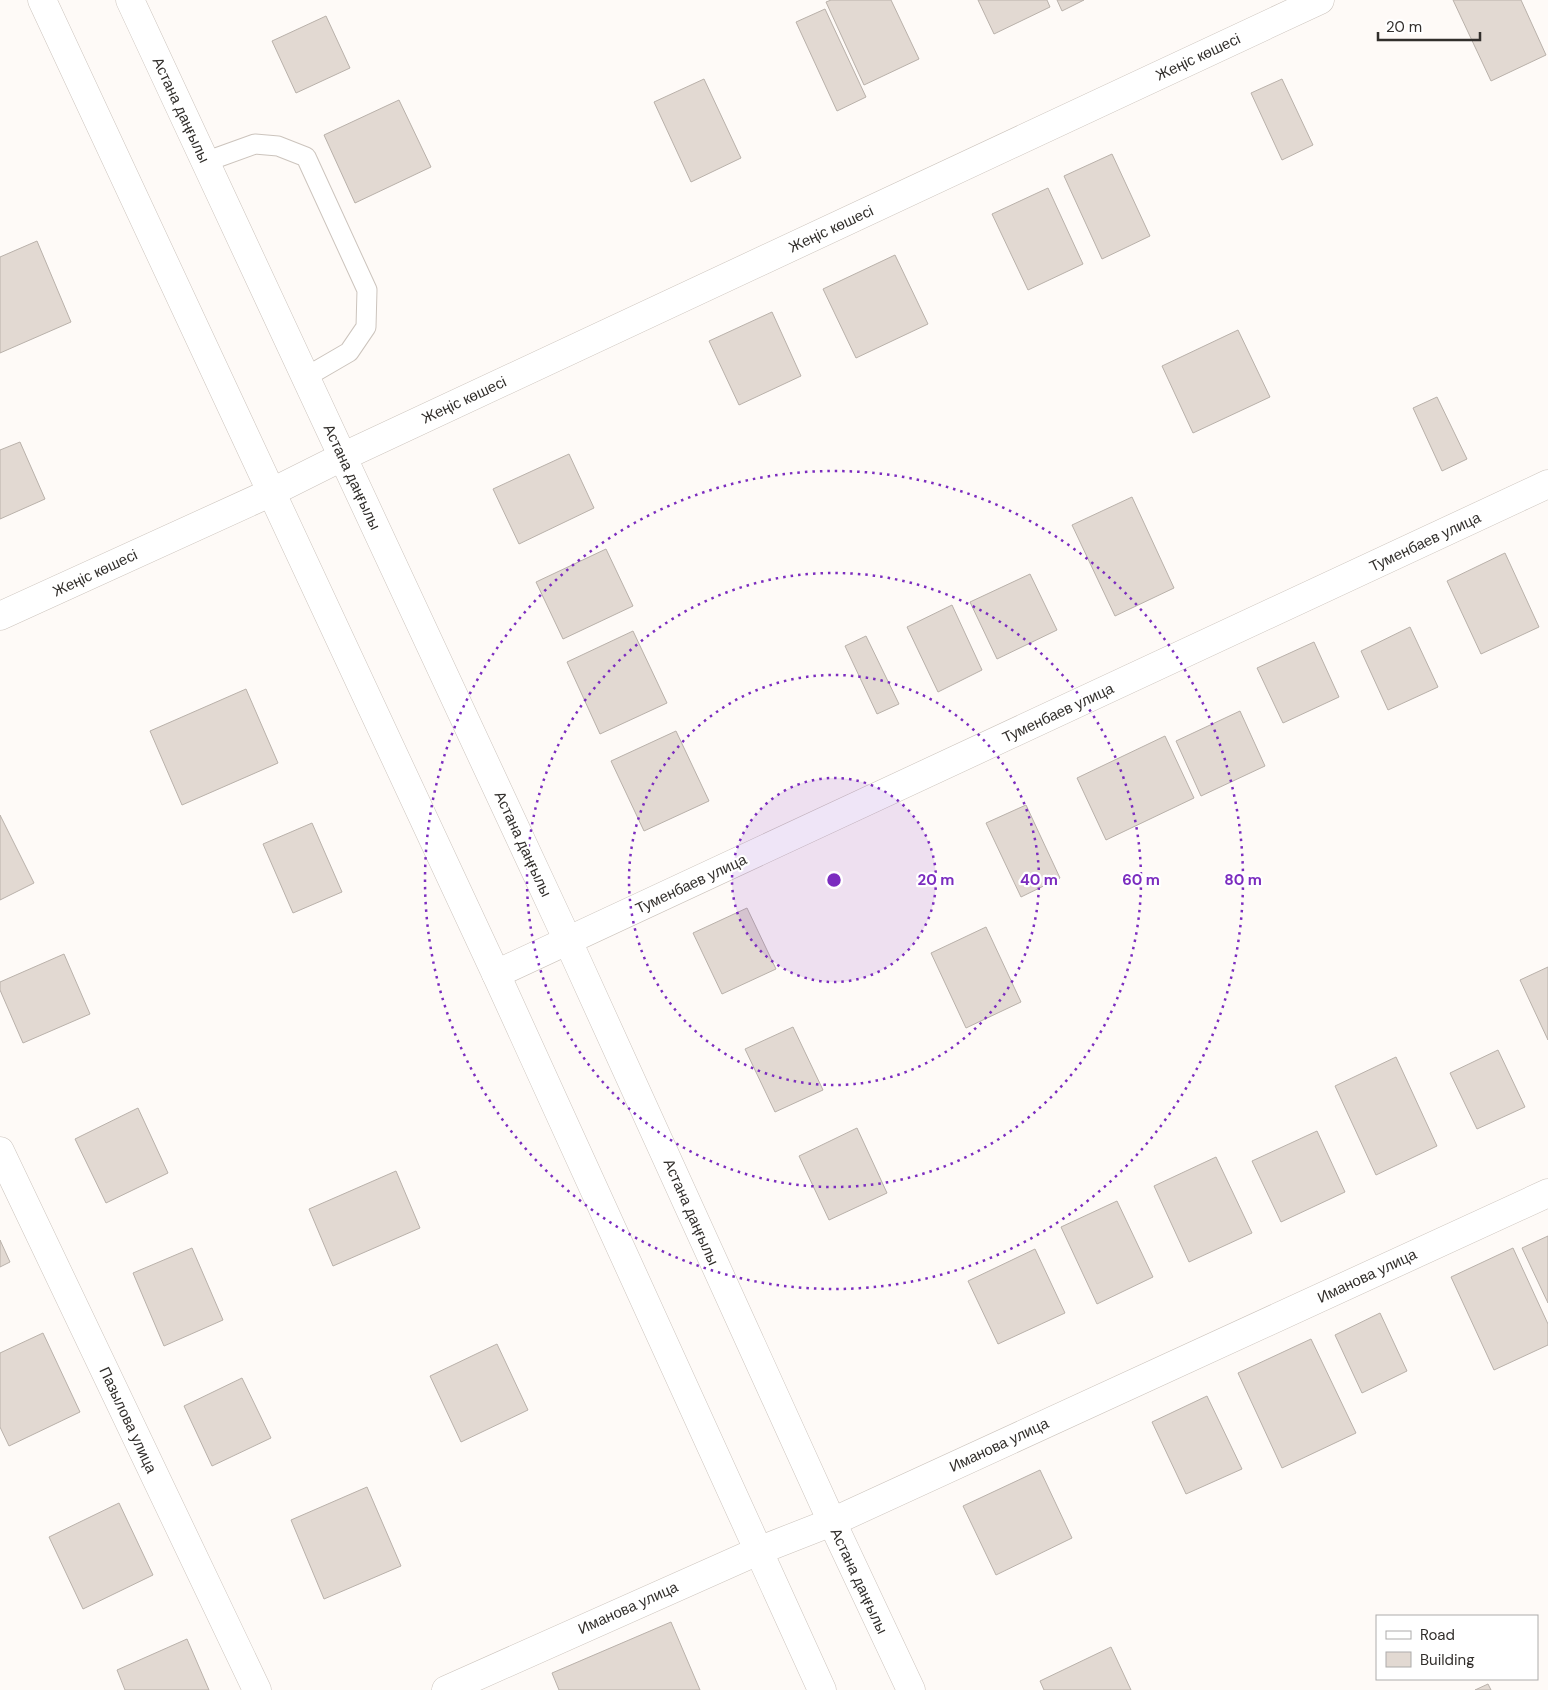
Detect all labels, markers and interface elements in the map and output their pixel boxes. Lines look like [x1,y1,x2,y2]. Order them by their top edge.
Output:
scale bar [1378,10,1480,42]
text: 20 m [1386,17,1422,37]
street label: Жеңіс көшесі [1152,29,1244,85]
street label: Астана даңғылы [148,54,214,166]
street label: Жеңіс көшесі [785,201,877,257]
street label: Жеңіс көшесі [418,372,510,428]
street label: Астана даңғылы [319,421,385,533]
street label: Туменбаев улица [1366,507,1485,577]
street label: Жеңіс көшесі [49,545,141,601]
street label: Туменбаев улица [999,678,1118,748]
street label: Астана даңғылы [490,788,556,900]
street label: Туменбаев улица [632,849,751,919]
text: 20 m [918,870,954,890]
text: 40 m [1020,870,1058,890]
text: 60 m [1122,870,1160,890]
text: 80 m [1224,870,1262,890]
centre of rings [825,871,843,889]
street label: Астана даңғылы [659,1156,723,1268]
street label: Иманова улица [1314,1244,1421,1308]
street label: Пазылова улица [95,1364,162,1477]
street label: Иманова улица [946,1413,1053,1477]
street label: Астана даңғылы [826,1525,892,1637]
street label: Иманова улица [575,1577,682,1639]
legend [1376,1615,1538,1680]
text: Road [1420,1625,1455,1645]
text: Building [1420,1650,1475,1670]

